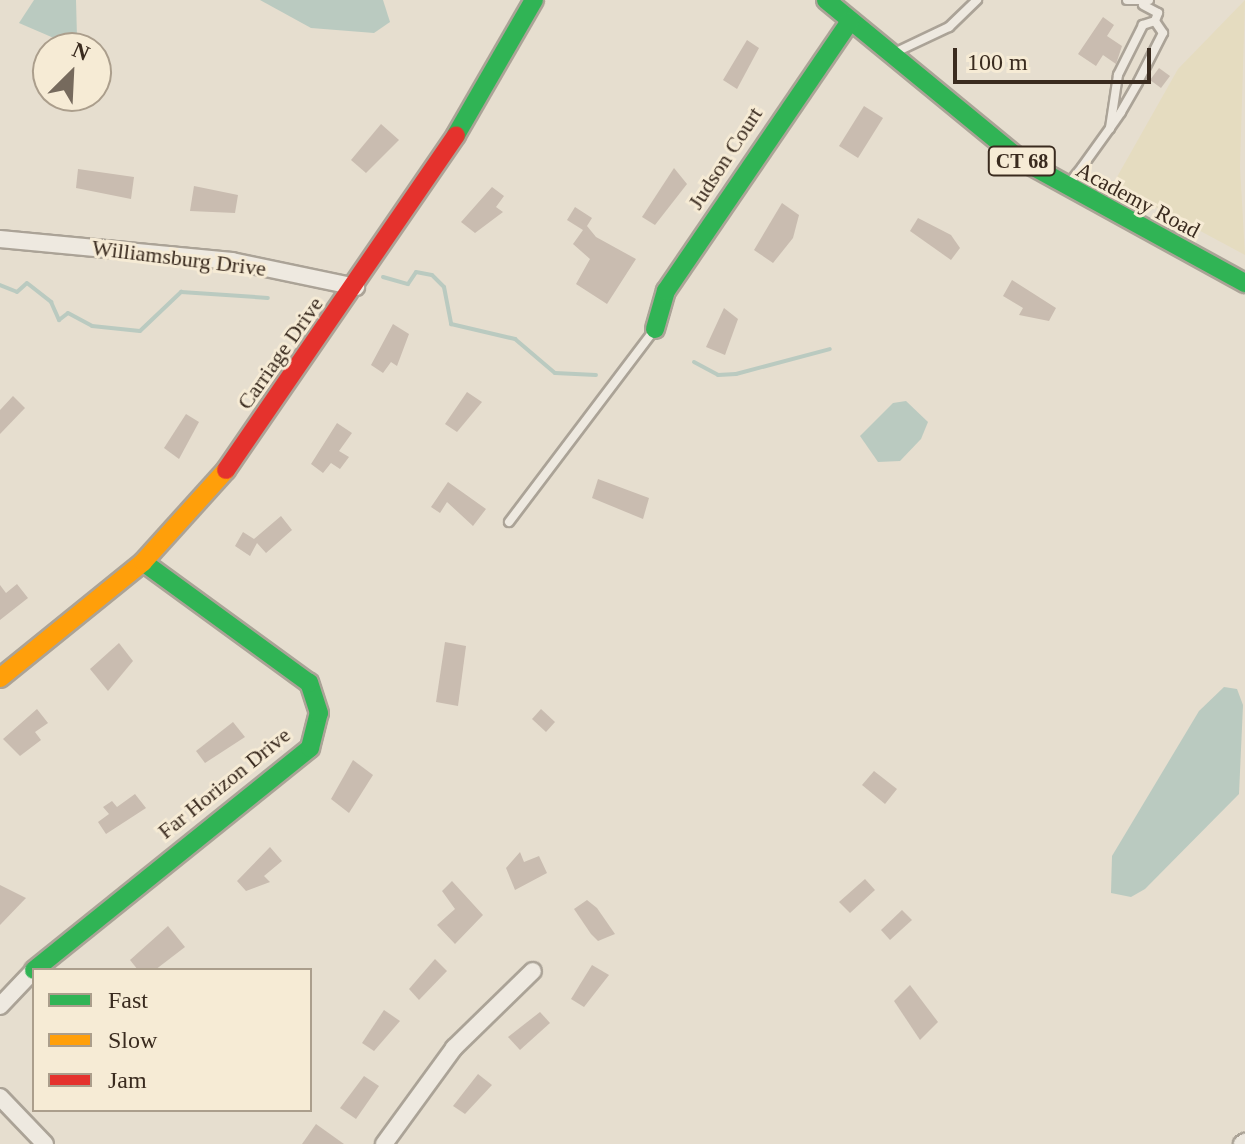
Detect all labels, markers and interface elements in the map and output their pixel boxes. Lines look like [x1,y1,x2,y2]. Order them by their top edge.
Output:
north arrow [32,32,112,112]
scale bar [957,32,1155,82]
text: N [69,37,93,66]
text: 100 m [967,49,1028,75]
street label: Judson Court [682,102,768,214]
road number: CT 68 [986,145,1058,177]
street label: Academy Road [1072,156,1204,244]
street label: Williamsburg Drive [90,234,268,282]
street label: Carriage Drive [232,292,328,414]
street label: Far Horizon Drive [153,722,295,844]
legend [32,968,312,1112]
text: Fast [108,987,148,1013]
text: Slow [108,1027,157,1053]
text: Jam [108,1067,147,1093]

